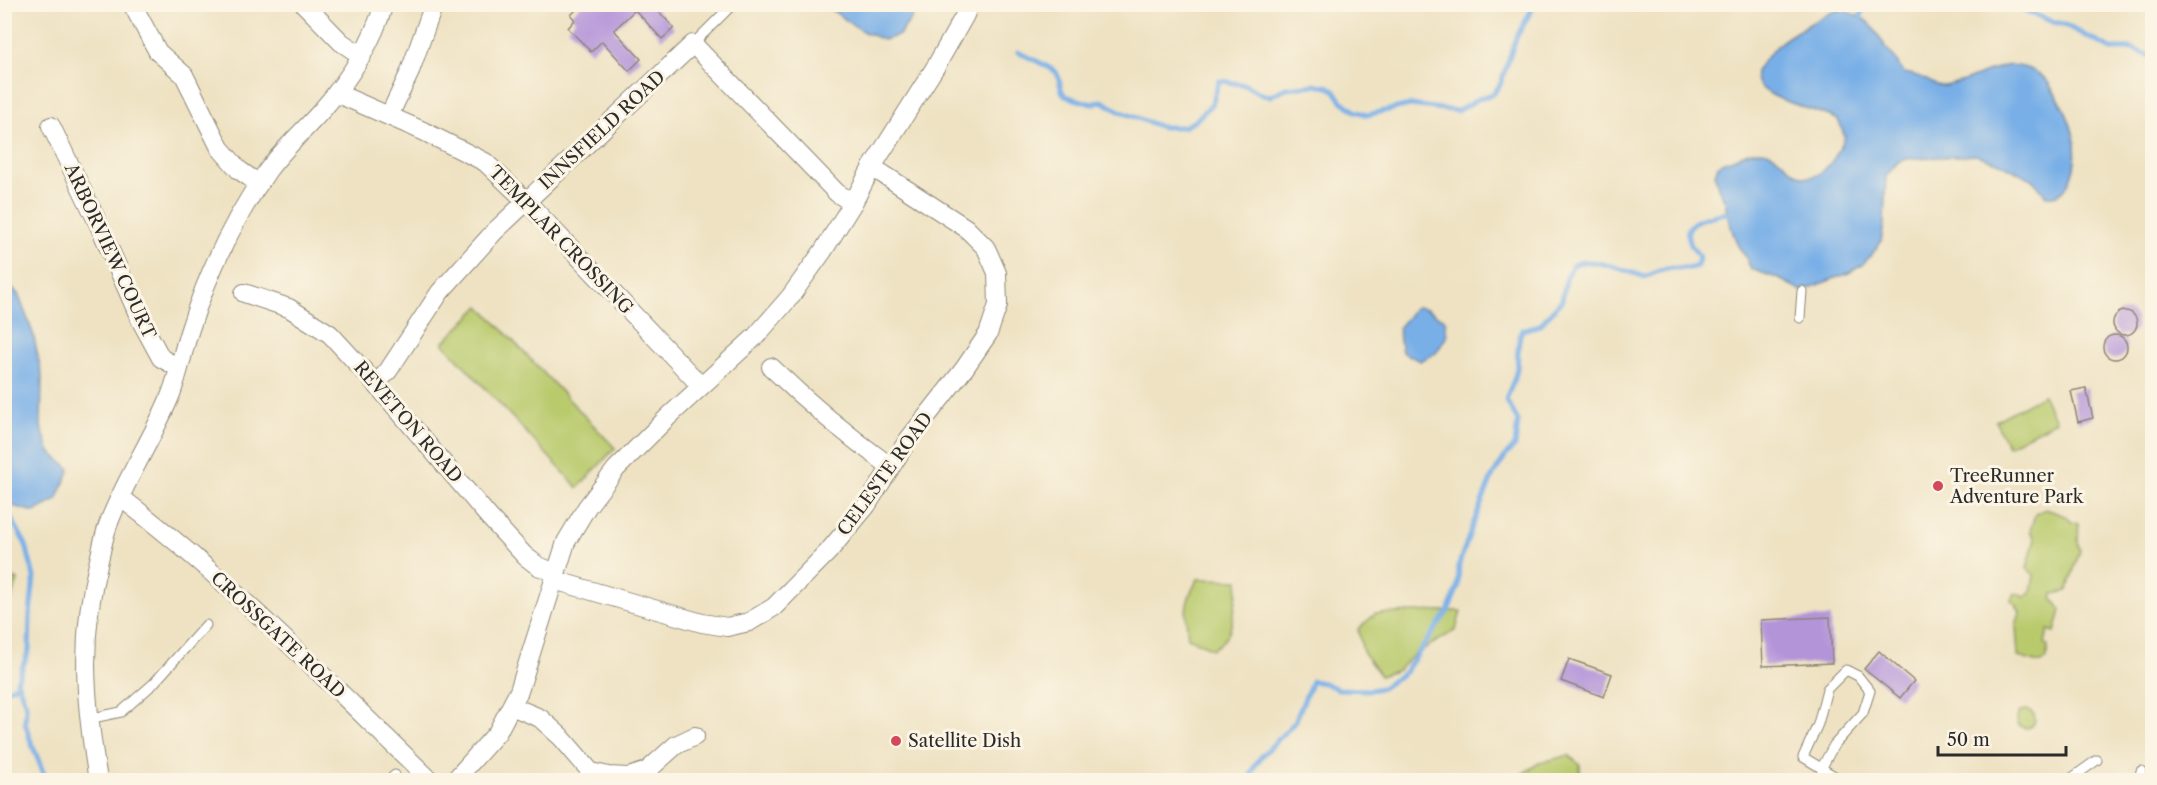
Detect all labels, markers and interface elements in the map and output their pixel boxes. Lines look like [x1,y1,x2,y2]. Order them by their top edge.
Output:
street label: INNSFIELD ROAD [534,66,670,194]
street label: ARBORVIEW COURT [59,159,161,343]
street label: TEMPLAR CROSSING [484,161,638,319]
street label: REVETON ROAD [349,357,467,487]
street label: CELESTE ROAD [833,408,937,540]
place label: TreeRunner Adventure Park [1949,465,2085,508]
marker: TreeRunner Adventure Park [1931,479,1945,493]
street label: CROSSGATE ROAD [206,567,350,703]
scale bar [1938,719,2066,757]
text: 50 m [1947,729,1990,751]
place label: Satellite Dish [908,730,1021,752]
marker: Satellite Dish [889,734,903,748]

